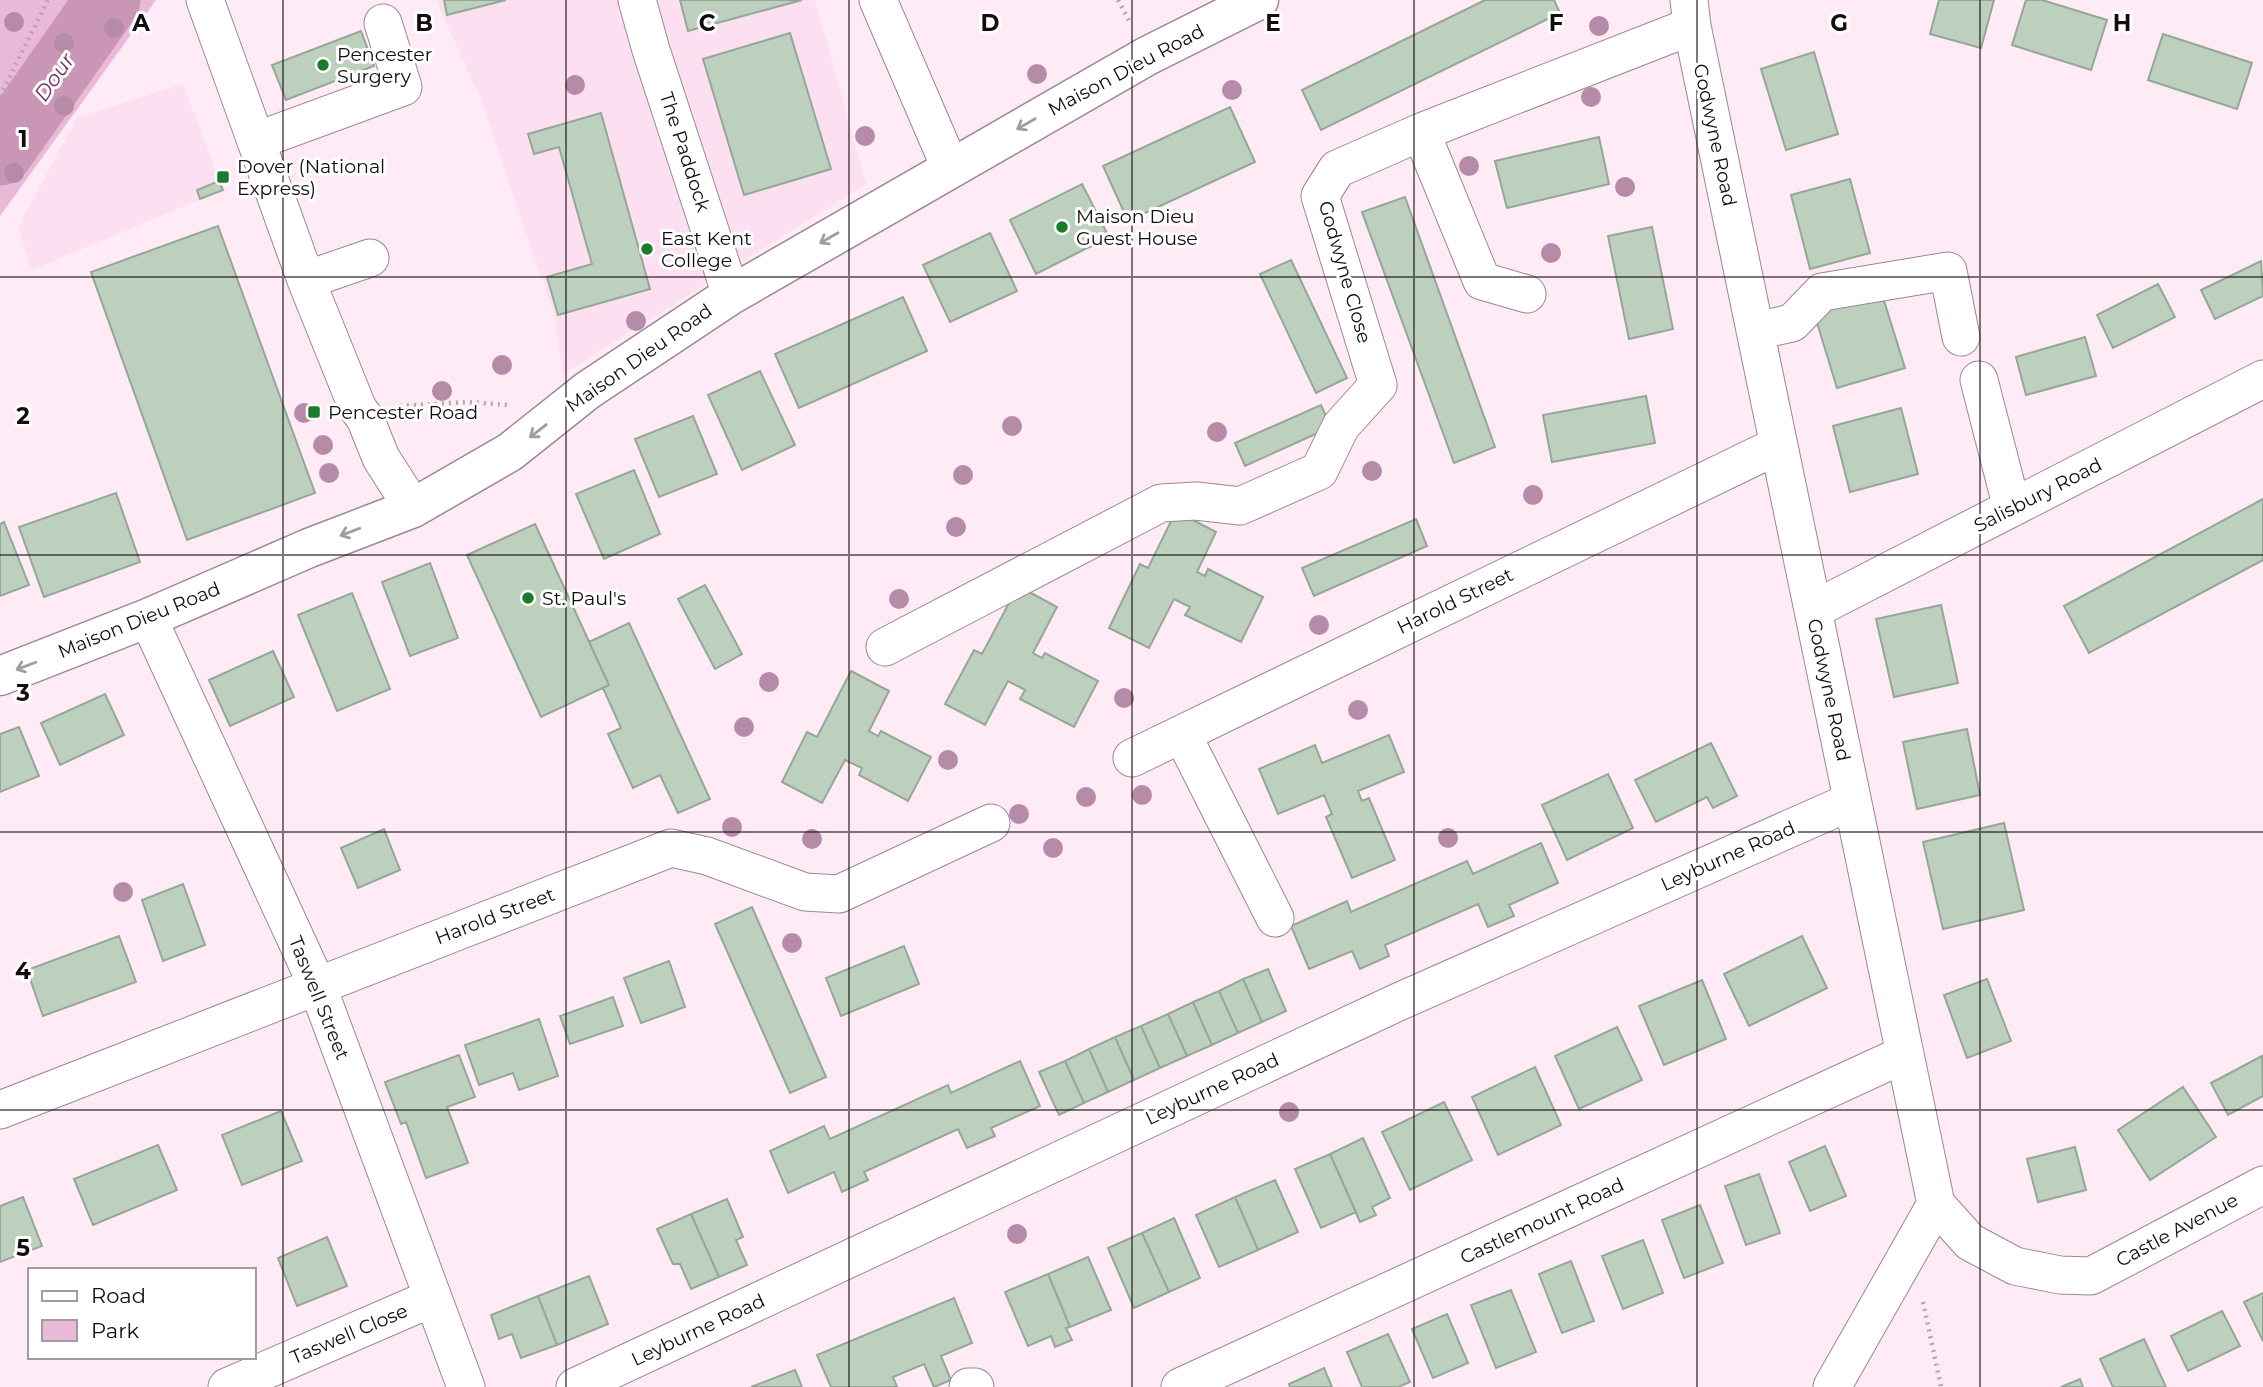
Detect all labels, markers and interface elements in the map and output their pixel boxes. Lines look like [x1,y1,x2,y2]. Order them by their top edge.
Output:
text: A [131,9,150,37]
text: B [415,9,433,37]
text: C [699,9,716,37]
text: D [981,9,1000,37]
text: E [1265,9,1281,37]
text: F [1549,9,1564,37]
text: G [1830,9,1848,37]
text: H [2113,9,2131,37]
street label: Maison Dieu Road [1044,19,1208,121]
place label: Pencester Surgery [337,43,432,88]
water label: Dour [29,48,80,106]
marker: Pencester Surgery [315,57,331,73]
street label: Godwyne Road [1689,62,1741,208]
street label: The Paddock [655,89,715,215]
one-way arrow [1017,117,1037,131]
text: 1 [18,125,28,153]
place label: Dover (National Express) [237,155,385,200]
marker: Dover (National Express) [215,169,231,185]
street label: Godwyne Close [1314,198,1376,346]
place label: Maison Dieu Guest House [1076,205,1198,250]
marker: Maison Dieu Guest House [1054,219,1070,235]
place label: East Kent College [661,227,752,272]
one-way arrow [820,231,840,245]
marker: East Kent College [639,241,655,257]
street label: Maison Dieu Road [561,299,717,417]
place label: Pencester Road [328,401,478,424]
text: 2 [16,402,30,430]
marker: Pencester Road [306,404,322,420]
one-way arrow [529,423,547,438]
street label: Salisbury Road [1970,453,2106,537]
one-way arrow [339,527,361,539]
street label: Harold Street [1393,563,1517,639]
street label: Maison Dieu Road [54,577,224,663]
place label: St. Paul's [542,587,626,610]
marker: St. Paul's [520,590,536,606]
street label: Godwyne Road [1803,617,1855,763]
one-way arrow [16,660,38,673]
text: 3 [15,679,30,707]
street label: Leyburne Road [1657,816,1799,896]
street label: Harold Street [432,883,558,949]
street label: Taswell Street [284,933,354,1063]
text: 4 [15,957,31,985]
street label: Leyburne Road [1142,1048,1282,1130]
street label: Castlemount Road [1456,1173,1628,1269]
street label: Castle Avenue [2112,1188,2242,1272]
text: 5 [16,1234,30,1262]
legend [28,1268,256,1359]
text: Road [91,1283,146,1308]
street label: Leyburne Road [628,1289,768,1371]
street label: Taswell Close [287,1299,411,1369]
text: Park [91,1318,139,1343]

